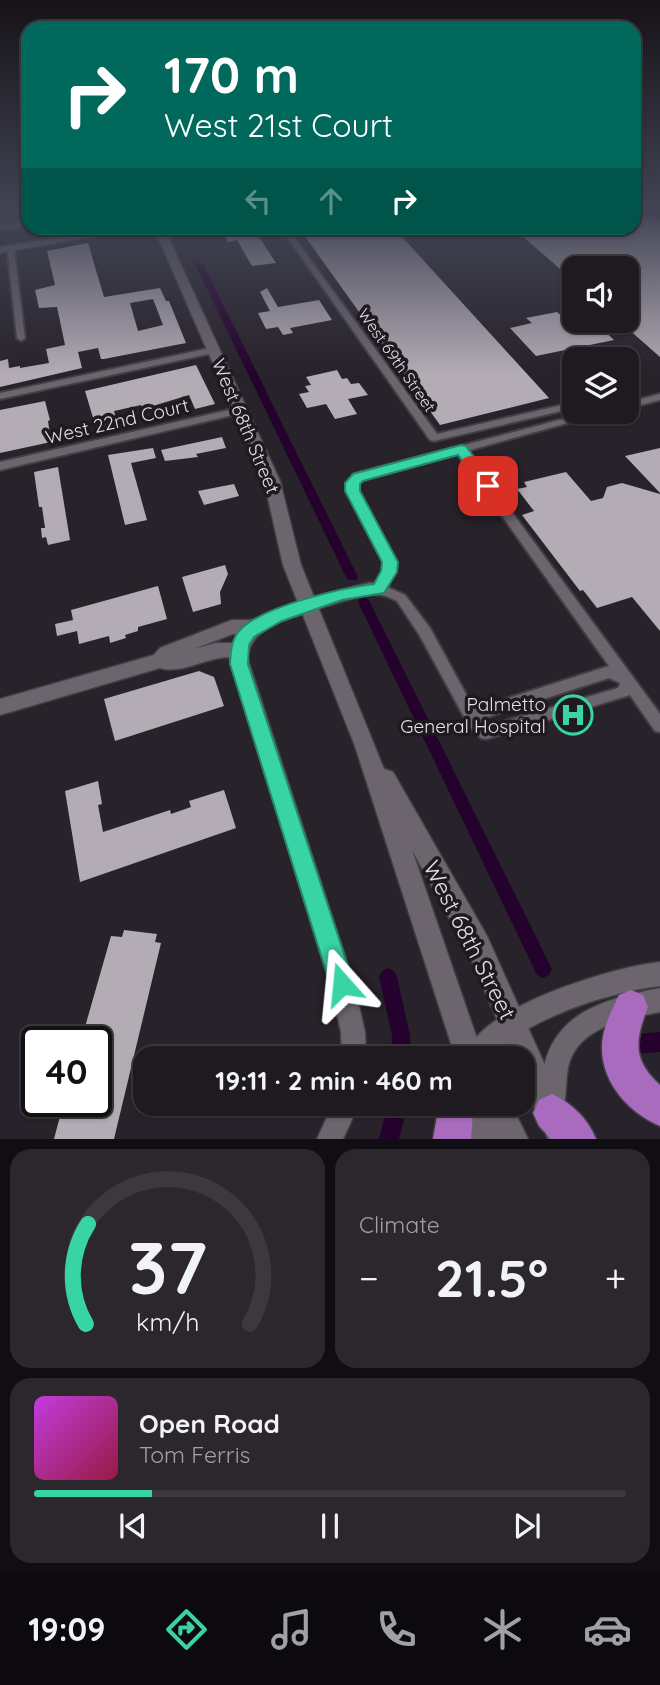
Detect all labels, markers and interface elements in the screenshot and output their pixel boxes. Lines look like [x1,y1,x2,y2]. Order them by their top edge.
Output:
text: 170 m [164,44,299,105]
icon: right [49,49,140,140]
text: West 21st Court [164,105,393,145]
icon: left [239,182,277,220]
icon: ahead [312,182,350,220]
icon: right [385,182,423,220]
map controls [562,256,639,424]
button: sound [562,256,639,333]
street label: West 69th Street [354,304,440,416]
button: layers [562,347,639,424]
street label: West 68th Street [207,355,285,497]
street label: West 22nd Court [43,393,191,449]
pin [458,456,518,516]
icon: arrive [469,467,507,505]
place label: Palmetto General Hospital [400,692,546,738]
hospital icon: Palmetto General Hospital [552,694,594,736]
street label: West 68th Street [417,856,523,1025]
position arrow [305,947,379,1021]
speed limit sign: 40 [21,1026,112,1117]
text: 19:11 · 2 min · 460 m [215,1064,453,1097]
text: Climate [359,1210,440,1239]
text: 37 [128,1222,207,1313]
text: 21.5° [435,1245,548,1310]
text: − [359,1254,379,1302]
text: + [605,1254,626,1302]
text: km/h [136,1306,199,1337]
text: Open Road [139,1407,280,1440]
text: Tom Ferris [139,1440,250,1469]
icon: previous [114,1507,152,1545]
icon: pause [311,1507,349,1545]
icon: next [508,1507,546,1545]
icon: directions [162,1605,211,1654]
icon: music [267,1605,316,1654]
icon: phone [372,1605,421,1654]
icon: climate [478,1605,527,1654]
icon: car [583,1605,632,1654]
text: 19:09 [28,1609,105,1649]

